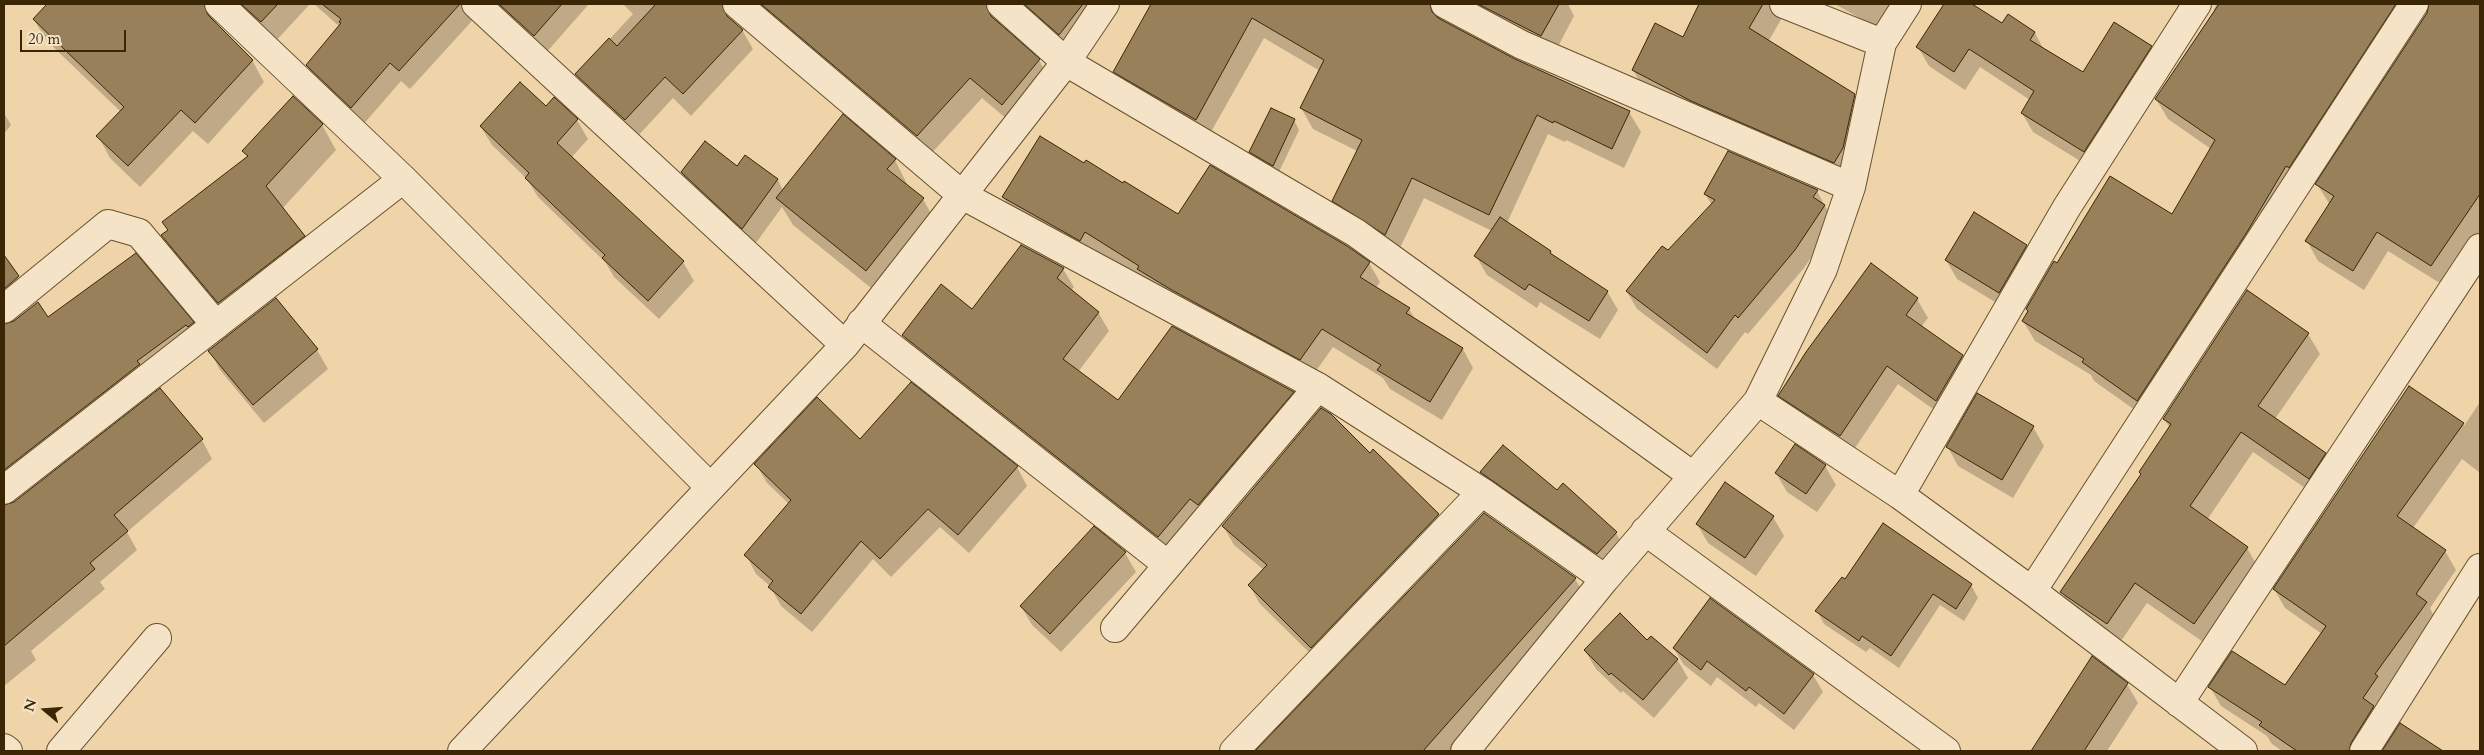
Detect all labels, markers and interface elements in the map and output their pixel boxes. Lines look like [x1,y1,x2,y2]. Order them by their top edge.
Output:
scale bar [22,20,129,52]
text: 20 m [28,29,60,49]
north arrow [20,685,70,735]
text: N [19,696,41,714]

